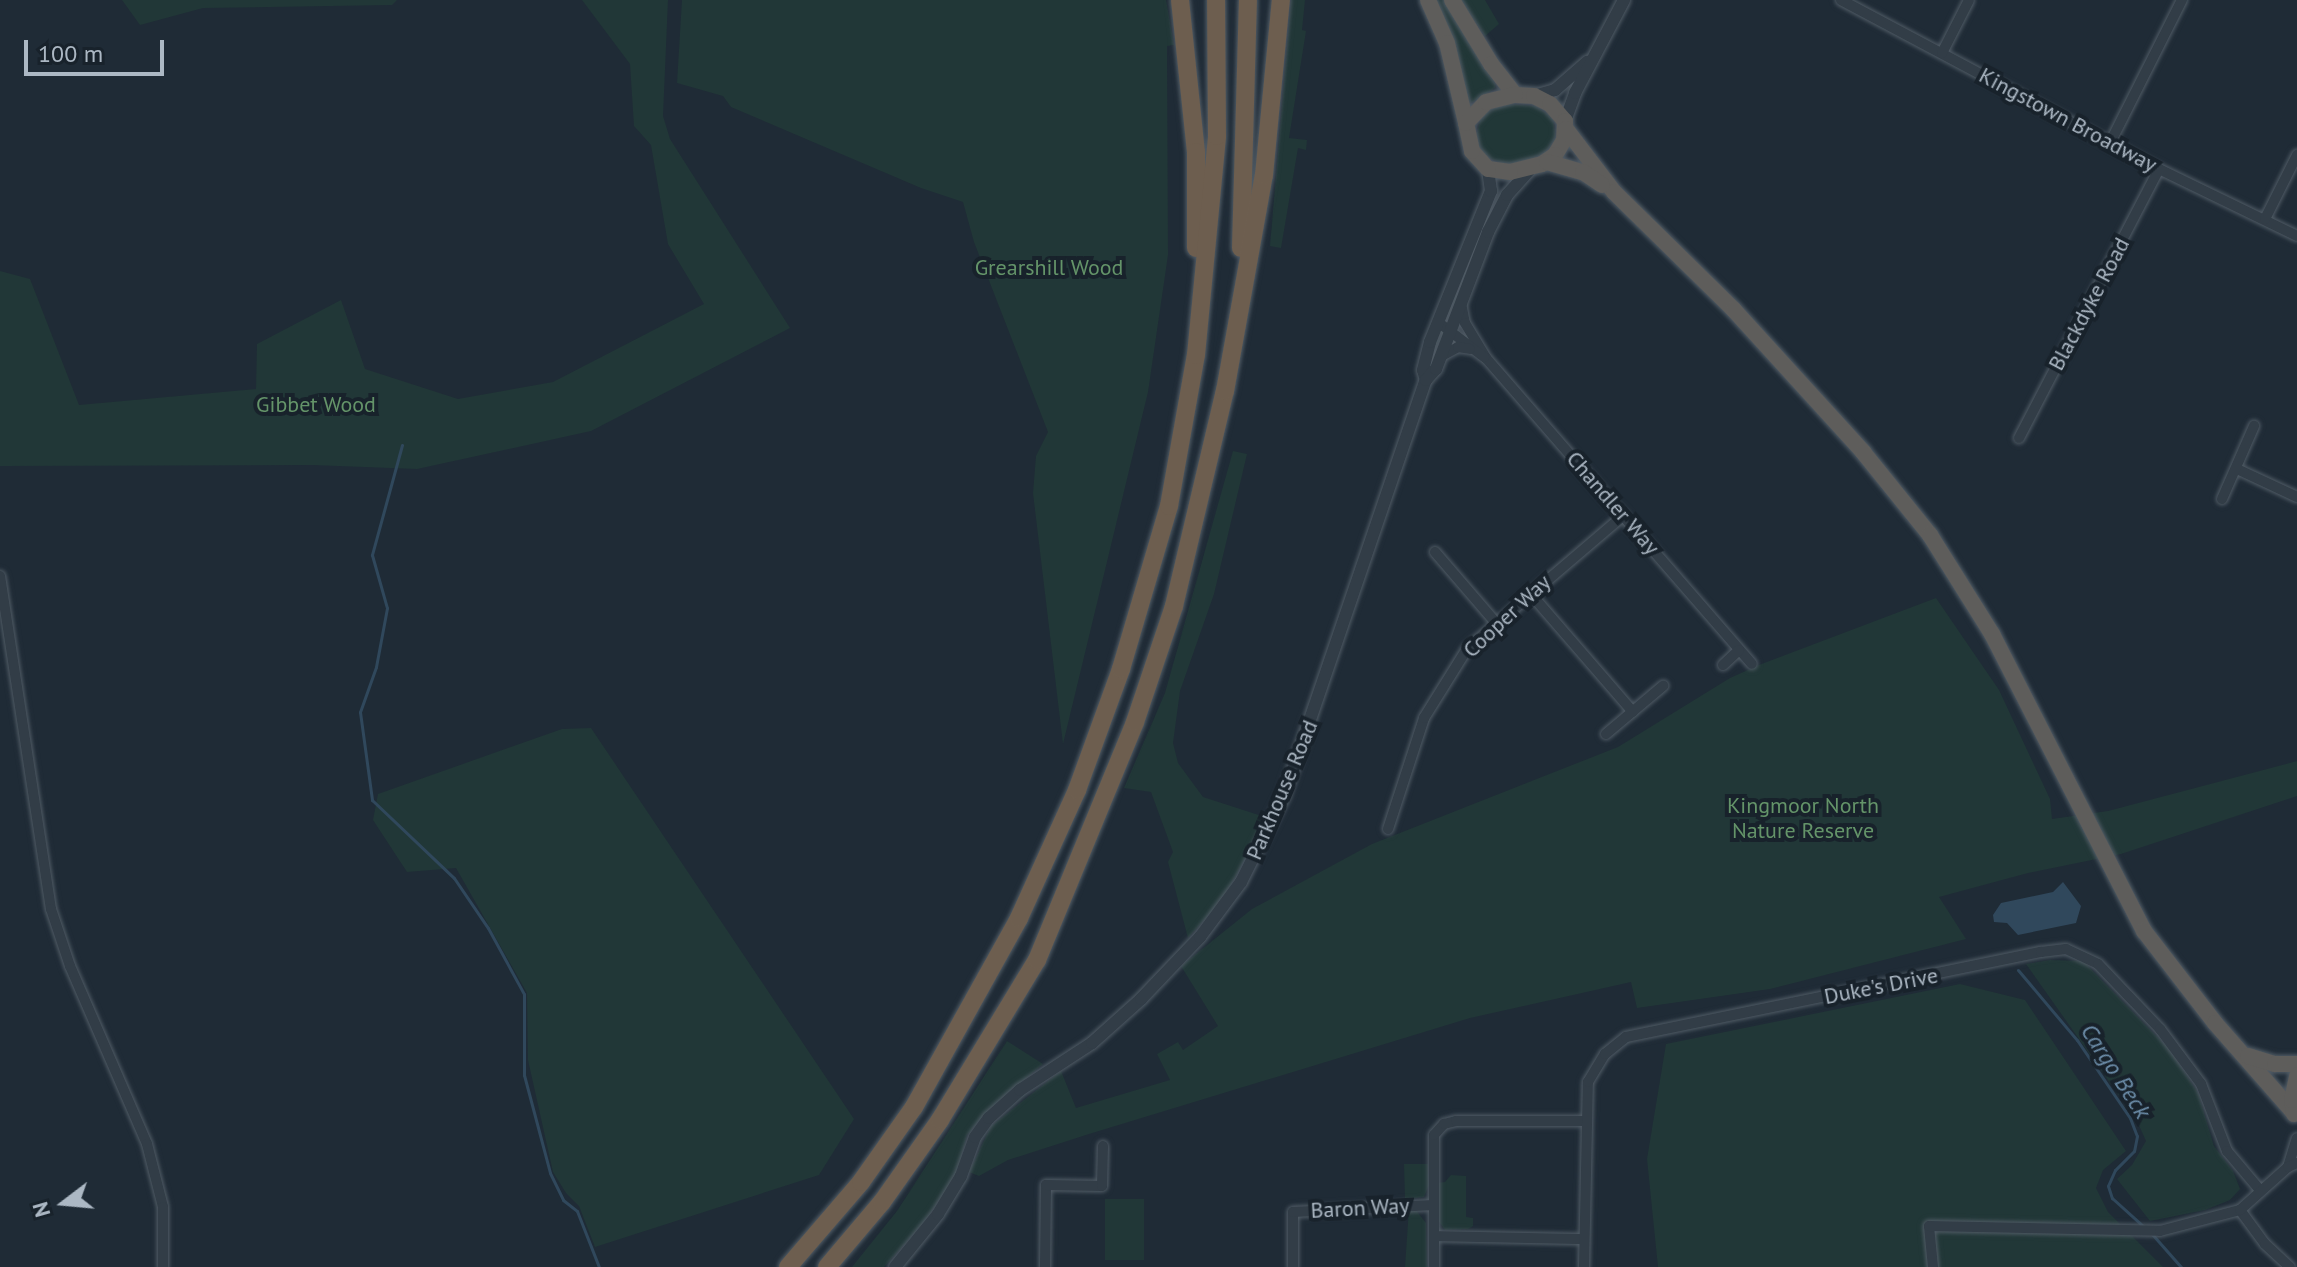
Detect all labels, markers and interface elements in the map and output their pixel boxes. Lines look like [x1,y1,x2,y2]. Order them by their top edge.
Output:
scale bar [28,24,168,74]
text: 100 m [38,38,103,69]
street label: Kingstown Broadway [1975,62,2161,178]
street label: Blackdyke Road [2043,233,2135,375]
park label: Grearshill Wood [974,255,1124,281]
park label: Gibbet Wood [256,392,376,418]
street label: Chandler Way [1561,446,1665,560]
street label: Cooper Way [1458,569,1556,663]
street label: Parkhouse Road [1241,716,1323,864]
park label: Kingmoor North Nature Reserve [1727,792,1879,844]
street label: Duke's Drive [1822,962,1940,1010]
water label: Cargo Beck [2075,1018,2157,1124]
north arrow [24,1163,104,1243]
street label: Baron Way [1310,1192,1410,1224]
text: N [25,1199,56,1220]

